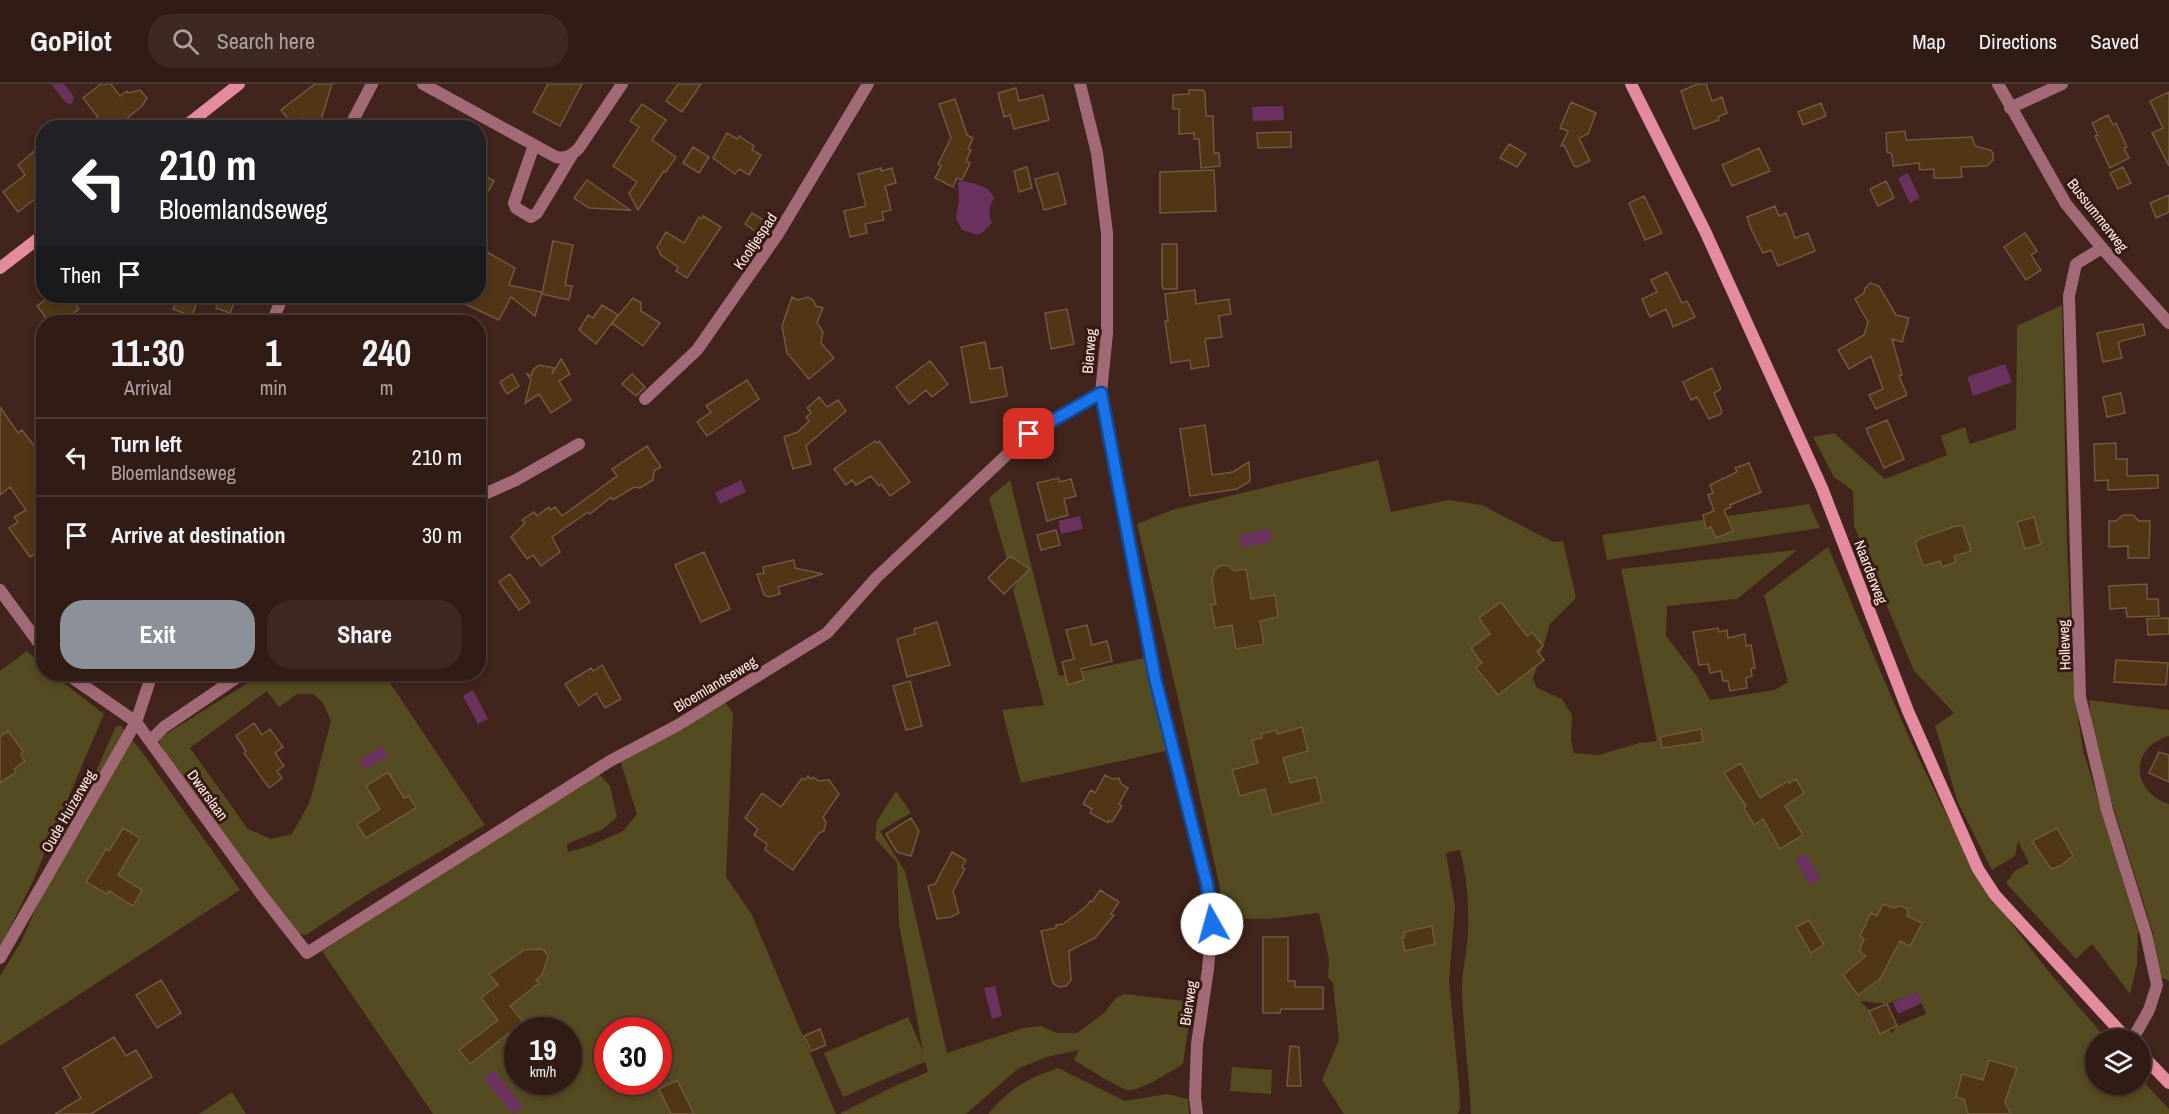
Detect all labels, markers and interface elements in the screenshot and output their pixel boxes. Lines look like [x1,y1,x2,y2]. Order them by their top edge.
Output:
search box [148,14,568,68]
text: GoPilot [30,22,112,60]
icon: search [169,25,202,58]
text: Search here [217,26,315,56]
text: Map [1912,27,1946,56]
text: Directions [1979,27,2057,56]
text: Saved [2090,27,2139,56]
text: 210 m [159,137,257,193]
icon: left [60,144,138,222]
street label: Bussummerweg [2063,174,2134,256]
text: Bloemlandseweg [159,191,328,227]
street label: Kooltjespad [728,208,782,274]
icon: arrive [113,258,146,291]
text: Then [60,260,101,290]
street label: Bierweg [1077,327,1101,374]
text: 11:30 [111,329,185,377]
text: 1 [265,329,282,377]
text: 240 [362,329,411,377]
text: Arrival [124,374,172,401]
text: min [260,374,287,401]
text: m [380,374,393,401]
pin [1003,408,1054,459]
icon: arrive [1012,417,1045,450]
text: Turn left [111,429,182,459]
icon: left [60,441,93,474]
text: 210 m [412,442,462,472]
text: Bloemlandseweg [111,459,236,486]
icon: arrive [60,519,93,552]
text: Arrive at destination [111,520,285,550]
text: 30 m [422,520,462,550]
street label: Naarderweg [1849,537,1893,607]
button: Exit [60,600,255,669]
button: Share [267,600,462,669]
street label: Holleweg [2053,619,2075,671]
street label: Bloemlandseweg [669,651,761,717]
street label: Dwarslaan [182,765,234,825]
street label: Oude Huizerweg [36,766,100,856]
position arrow [1180,892,1244,956]
street label: Bierweg [1174,979,1202,1027]
speed limit sign: 30 [594,1017,672,1095]
text: 19 [529,1029,557,1069]
map controls [2085,1029,2151,1095]
button: layers [2085,1029,2151,1095]
text: km/h [530,1061,556,1082]

